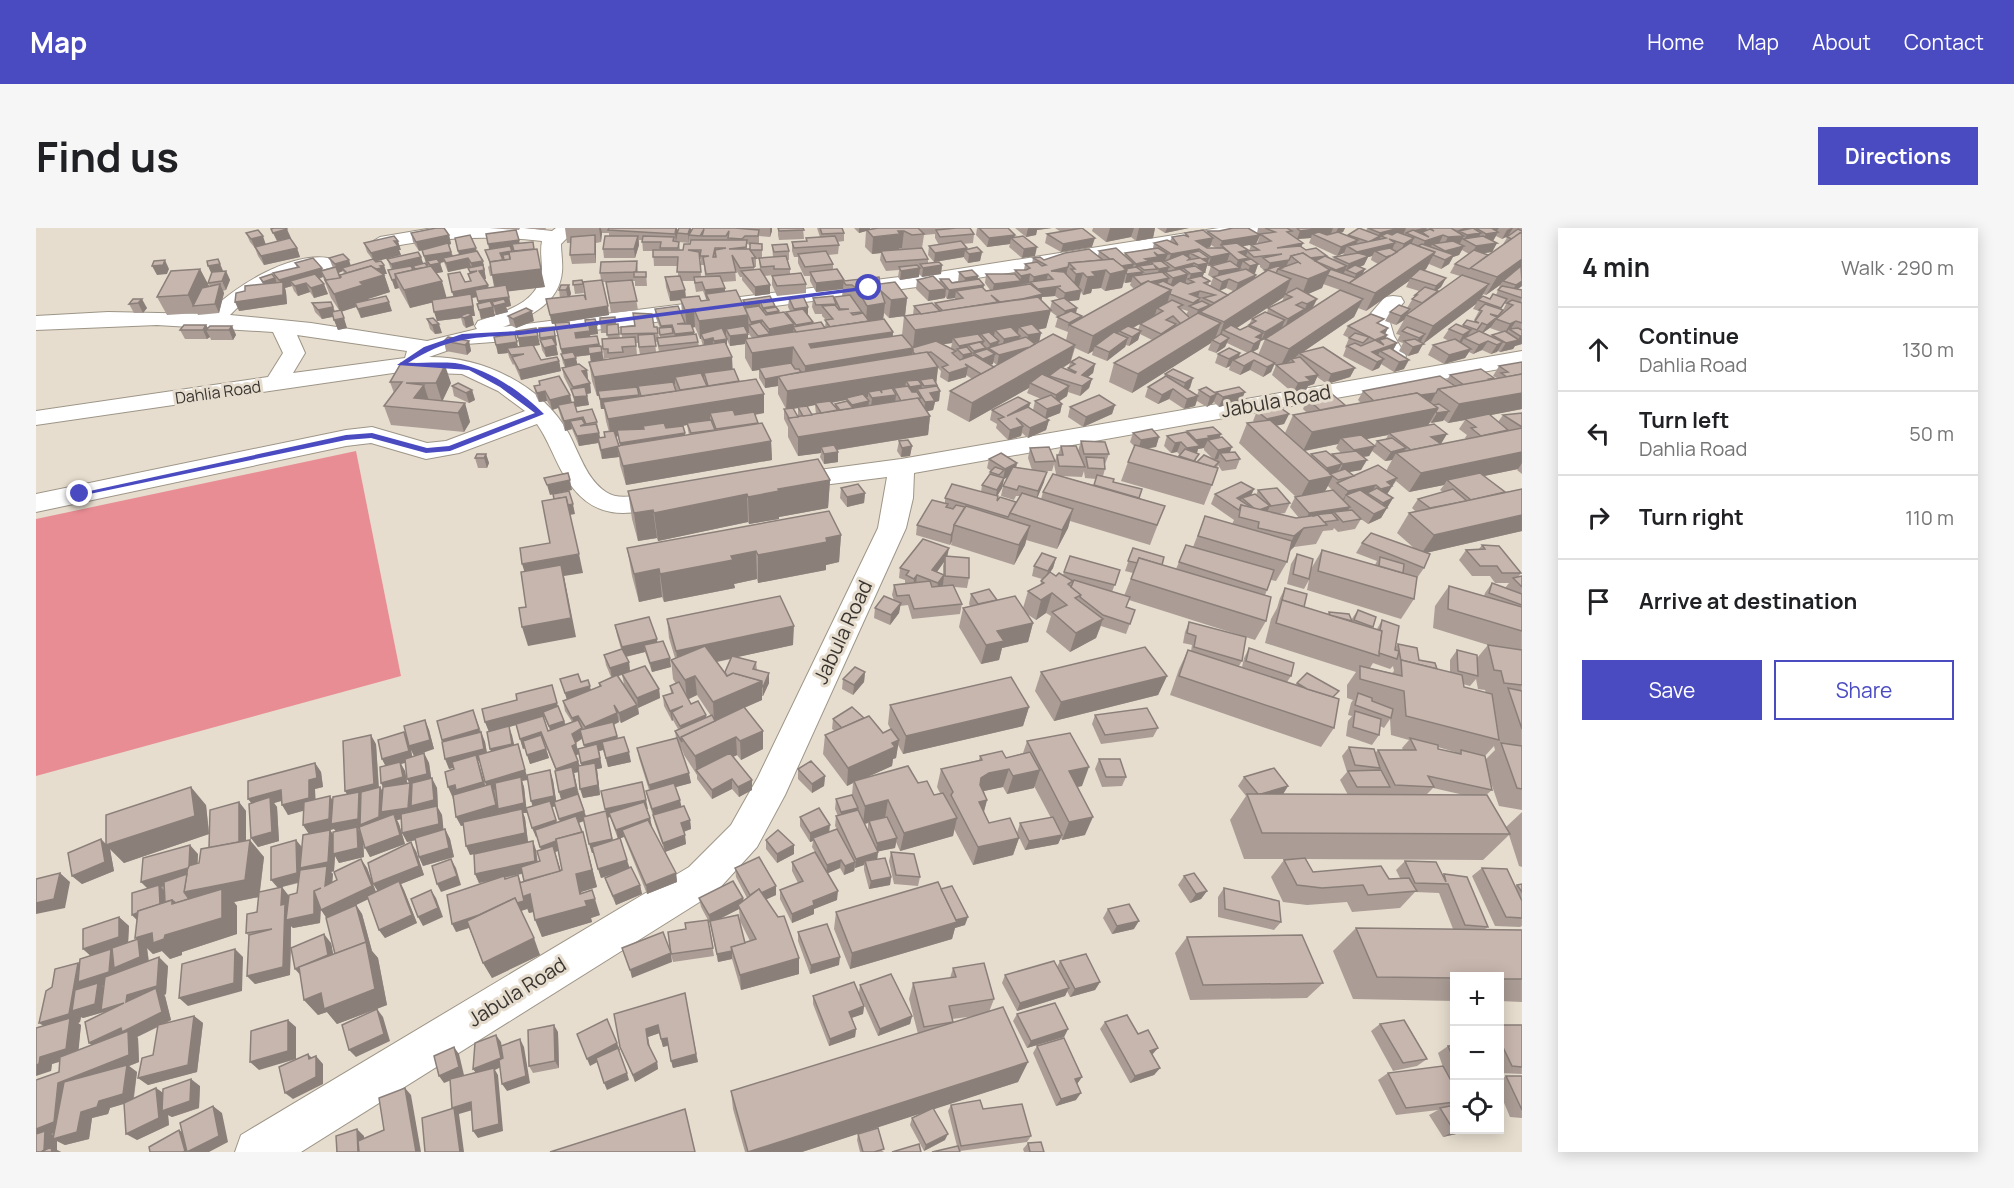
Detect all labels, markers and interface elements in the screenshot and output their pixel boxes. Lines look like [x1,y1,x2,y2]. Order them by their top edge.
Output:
text: Map [30,23,87,61]
text: Home [1647,28,1704,56]
text: Map [1737,28,1779,56]
text: About [1812,28,1871,56]
text: Contact [1904,28,1984,56]
text: Find us [36,127,179,185]
button: Directions [1818,127,1978,185]
text: 4 min [1582,249,1650,285]
text: Walk · 290 m [1841,254,1954,281]
route start [855,274,881,300]
text: Continue [1639,321,1739,351]
icon: ahead [1582,333,1615,366]
text: 130 m [1902,336,1954,363]
text: Dahlia Road [1639,351,1747,378]
street label: Dahlia Road [174,375,262,409]
street label: Jabula Road [1219,378,1333,423]
text: Turn left [1639,405,1729,435]
icon: left [1582,417,1615,450]
text: 50 m [1909,420,1954,447]
text: Dahlia Road [1639,435,1747,462]
route end [66,480,92,506]
icon: right [1582,501,1615,534]
text: Turn right [1639,502,1744,532]
text: 110 m [1905,504,1954,531]
street label: Jabula Road [807,576,878,688]
icon: arrive [1582,585,1615,618]
text: Arrive at destination [1639,586,1857,616]
button: Save [1582,660,1762,720]
button: Share [1774,660,1954,720]
street label: Jabula Road [462,951,571,1033]
map controls [1450,972,1504,1134]
button: + [1450,972,1504,1026]
button: − [1450,1026,1504,1080]
button: locate [1450,1080,1504,1134]

